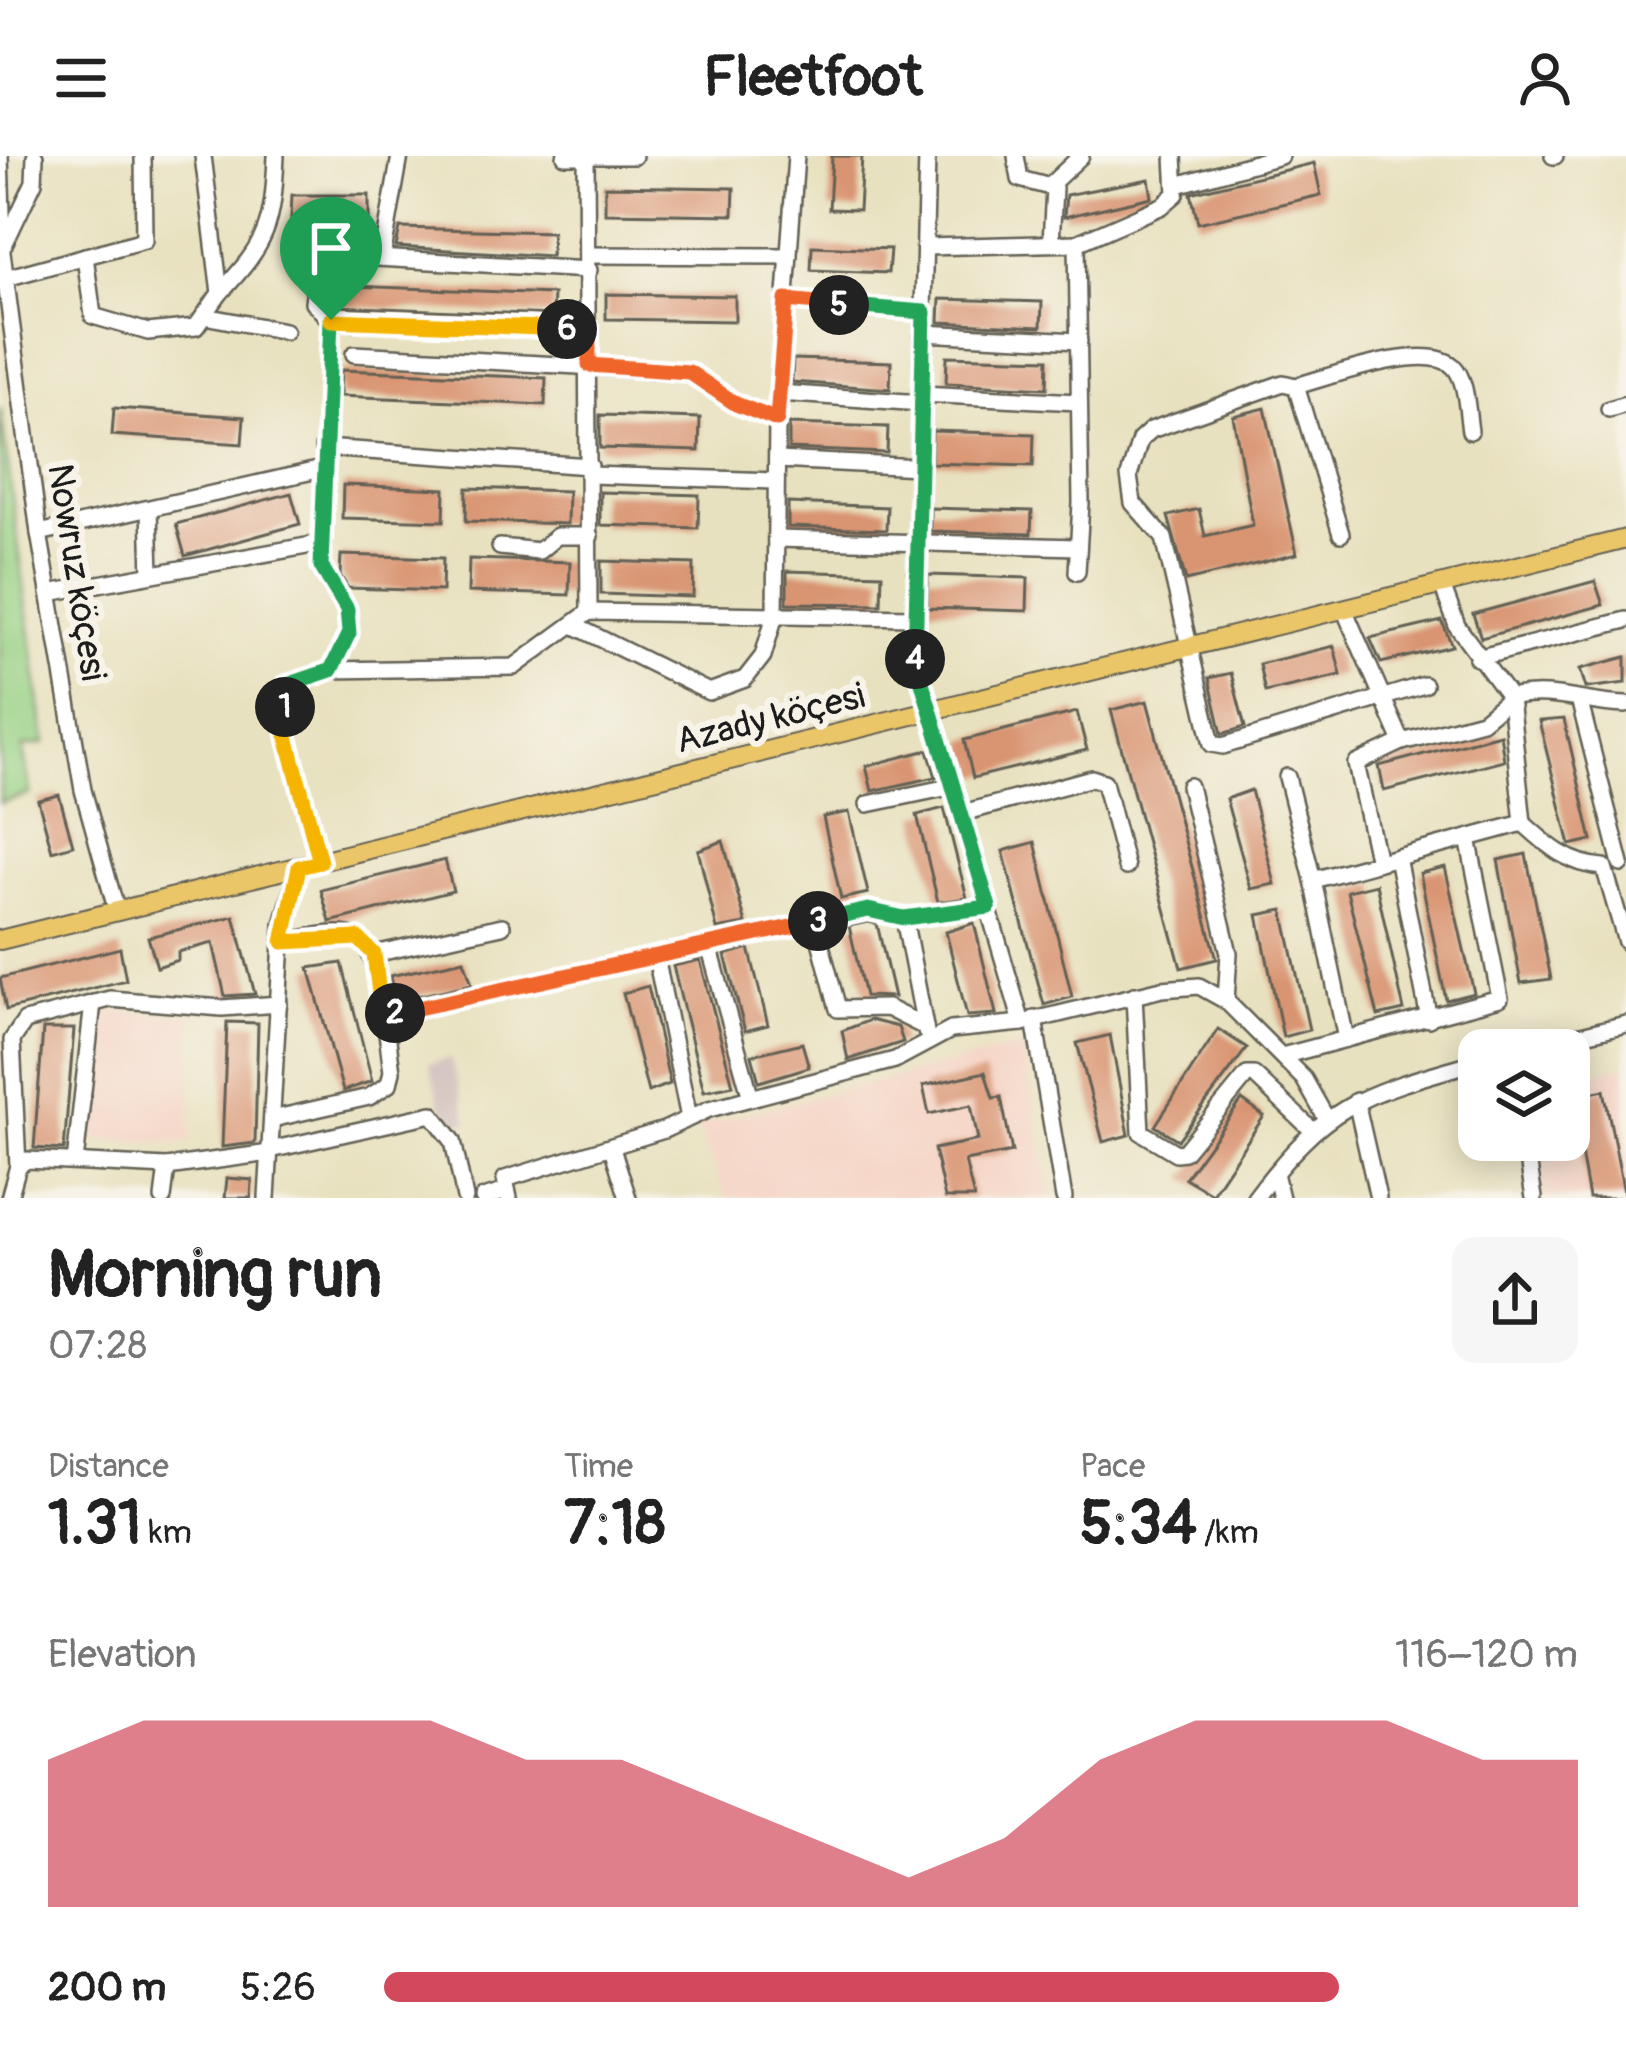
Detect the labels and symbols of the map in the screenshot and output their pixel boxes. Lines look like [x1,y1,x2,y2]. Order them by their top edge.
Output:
pin [280,197,382,320]
pin: 5 [809,275,869,335]
pin: 6 [537,299,597,359]
street label: Nowruz köçesi [37,461,116,684]
pin: 4 [885,629,945,689]
street label: Azady köçesi [671,673,869,764]
pin: 1 [255,677,315,737]
pin: 3 [788,891,848,951]
pin: 2 [365,983,425,1043]

